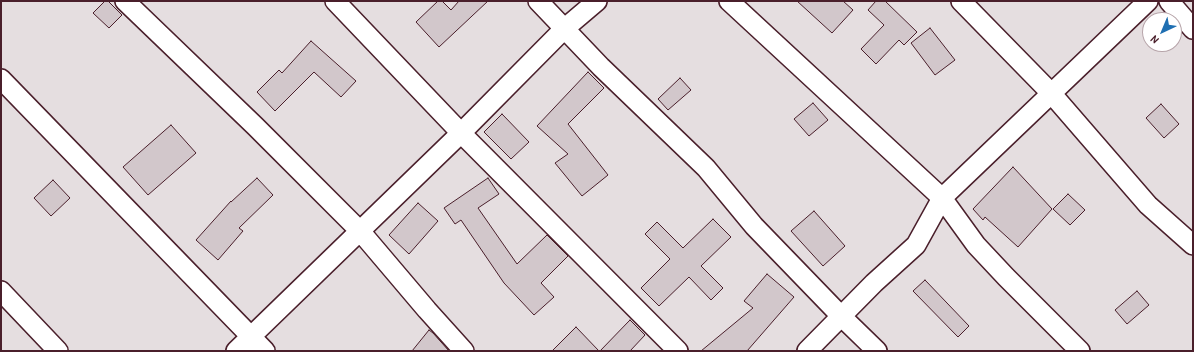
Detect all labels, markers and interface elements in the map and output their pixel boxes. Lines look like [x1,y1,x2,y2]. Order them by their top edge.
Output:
north arrow [1142,12,1182,52]
text: N [1147,33,1161,47]

